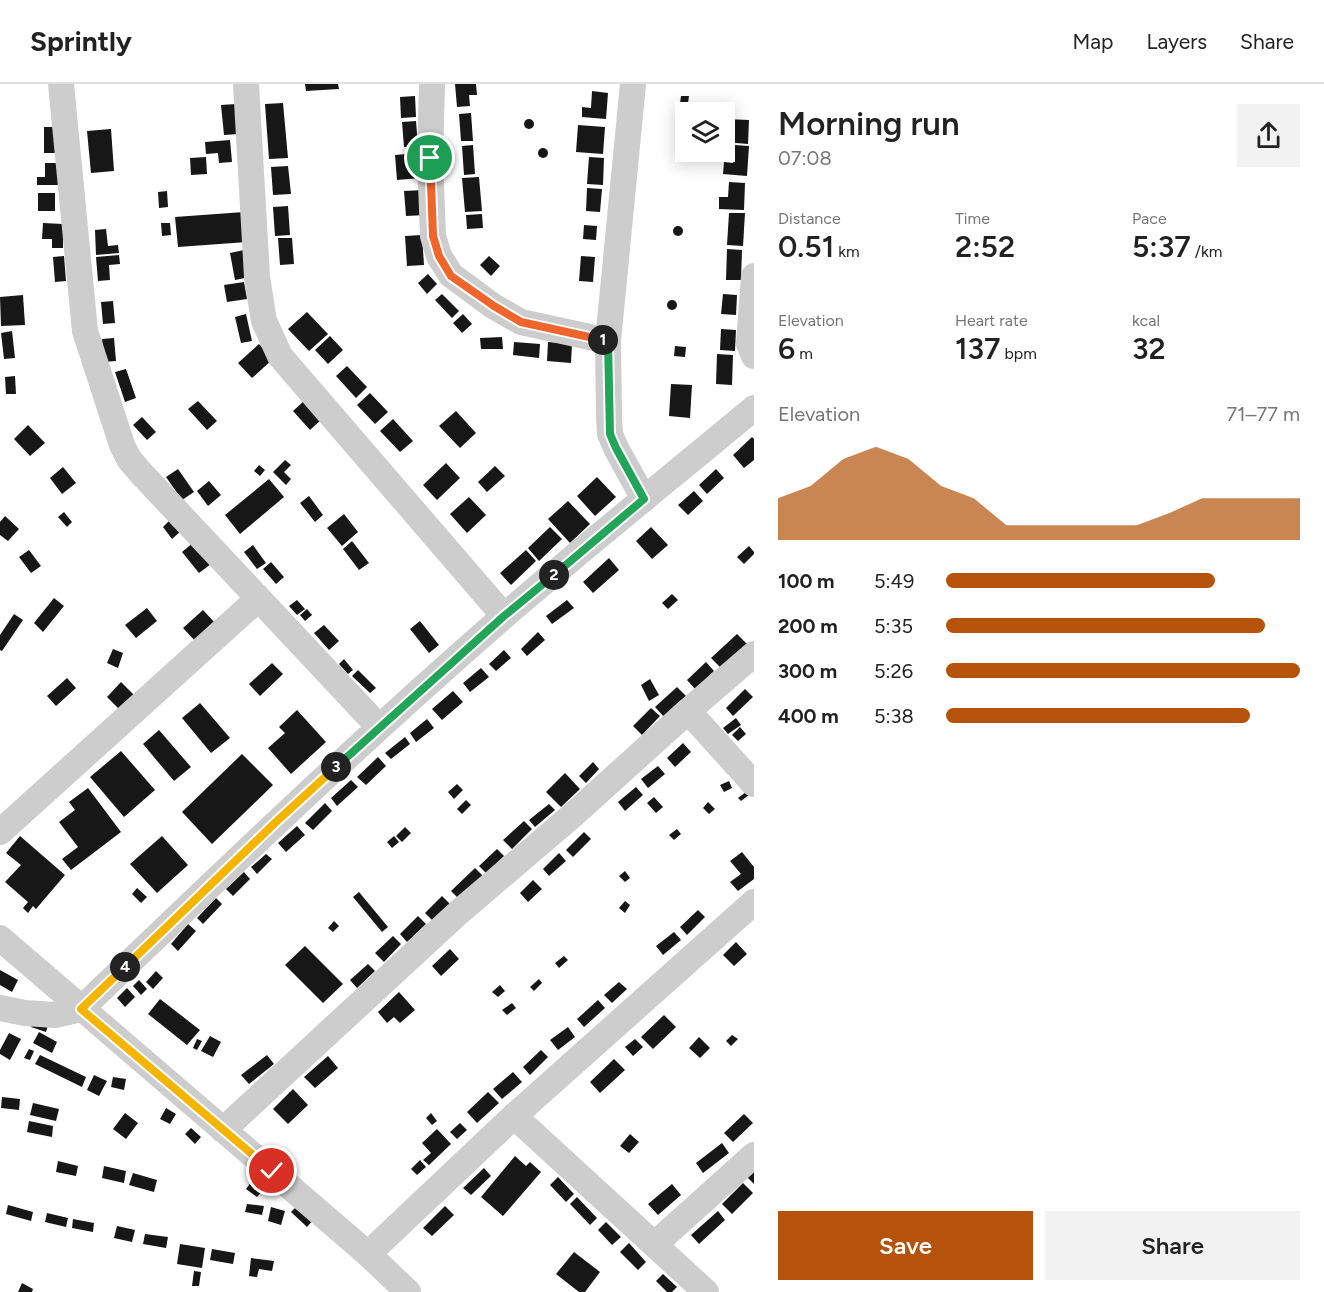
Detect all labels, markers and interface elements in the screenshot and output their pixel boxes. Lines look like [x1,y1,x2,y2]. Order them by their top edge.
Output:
text: Sprintly [30,24,132,58]
text: Map [1073,29,1113,54]
text: Layers [1146,29,1207,54]
text: Share [1240,29,1294,54]
map controls [675,102,735,162]
button: layers [675,102,735,162]
text: Morning run [778,104,960,143]
button: share [1237,104,1300,167]
pin [404,132,455,183]
icon: arrive [413,141,446,174]
text: 07:08 [778,146,832,170]
text: Distance [778,209,841,228]
text: Time [955,209,990,228]
text: Pace [1132,209,1167,228]
text: 0.51 [778,228,834,265]
text: 2:52 [955,228,1015,265]
text: 5:37 [1132,228,1191,265]
text: km [834,242,860,261]
text: /km [1191,242,1222,261]
text: Elevation [778,311,844,330]
text: Heart rate [955,311,1028,330]
text: kcal [1132,311,1160,330]
pin: 1 [588,325,618,355]
text: 1 [600,330,606,349]
text: 6 [778,330,795,367]
text: 137 [955,330,1001,367]
text: 32 [1132,330,1166,367]
text: m [795,344,813,363]
text: bpm [1001,344,1037,363]
text: Elevation [778,402,860,426]
text: 71–77 m [1227,402,1300,426]
pin: 2 [539,560,569,590]
text: 2 [549,565,559,584]
text: 100 m [778,569,835,593]
text: 5:49 [874,569,914,593]
text: 200 m [778,614,838,638]
text: 5:35 [874,614,913,638]
text: 300 m [778,659,837,683]
text: 5:26 [874,659,913,683]
text: 400 m [778,704,839,728]
text: 5:38 [874,704,914,728]
pin: 3 [321,752,351,782]
text: 3 [332,757,340,776]
pin: 4 [110,952,140,982]
text: 4 [120,957,130,976]
pin [246,1145,297,1196]
icon: check [255,1154,288,1187]
button: Save [778,1211,1033,1280]
button: Share [1045,1211,1300,1280]

